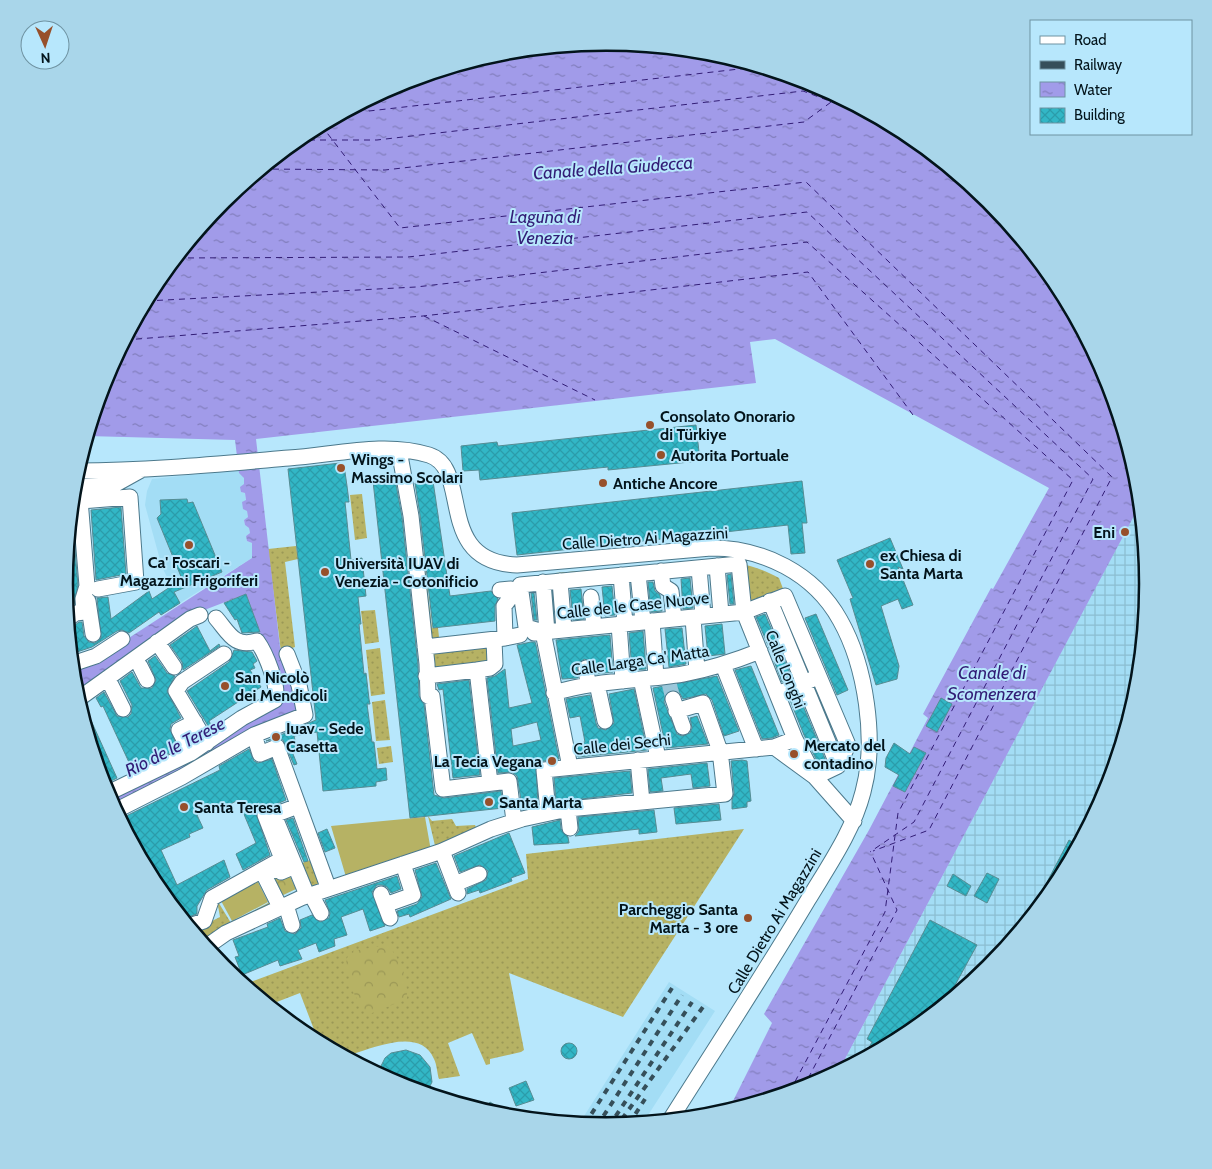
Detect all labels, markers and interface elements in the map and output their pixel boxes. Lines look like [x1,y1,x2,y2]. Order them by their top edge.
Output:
north arrow [20,20,70,70]
legend [1030,20,1192,135]
text: Road [1074,31,1107,49]
text: N [40,49,51,67]
text: Railway [1074,56,1123,74]
text: Water [1074,81,1112,99]
text: Building [1074,106,1125,124]
water label: Canale della Giudecca [532,151,694,185]
water label: Laguna di Venezia [509,206,582,249]
place label: Consolato Onorario di Türkiye [660,407,795,444]
marker: Consolato Onorario di Türkiye [644,419,656,431]
place label: Autorita Portuale [671,446,789,465]
marker: Autorita Portuale [655,449,667,461]
place label: Wings - Massimo Scolari [351,450,463,487]
marker: Wings - Massimo Scolari [335,462,347,474]
place label: Antiche Ancore [613,474,718,493]
marker: Antiche Ancore [597,477,609,489]
street label: Calle Dietro Ai Magazzini [561,523,729,554]
place label: Eni [1093,523,1115,542]
marker: Eni [1119,526,1131,538]
marker: Ca' Foscari - Magazzini Frigoriferi [183,539,195,551]
place label: ex Chiesa di Santa Marta [880,546,963,583]
place label: Ca' Foscari - Magazzini Frigoriferi [120,553,258,590]
place label: Università IUAV di Venezia - Cotonificio [335,554,478,591]
marker: ex Chiesa di Santa Marta [864,558,876,570]
marker: Università IUAV di Venezia - Cotonificio [319,566,331,578]
street label: Calle de le Case Nuove [556,588,710,623]
street label: Calle Longhi [761,627,810,711]
street label: Calle Larga Ca' Matta [570,641,711,680]
water label: Canale di Scomenzera [947,662,1037,705]
place label: San Nicolò dei Mendicoli [235,668,327,705]
marker: San Nicolò dei Mendicoli [219,680,231,692]
water label: Rio de le Terese [121,712,229,782]
place label: Iuav - Sede Casetta [286,719,364,756]
street label: Calle dei Sechi [572,730,672,759]
marker: Iuav - Sede Casetta [270,731,282,743]
place label: Mercato del contadino [804,736,885,773]
marker: Mercato del contadino [788,748,800,760]
place label: La Tecia Vegana [434,752,542,771]
marker: La Tecia Vegana [546,755,558,767]
place label: Santa Marta [499,793,582,812]
marker: Santa Marta [483,796,495,808]
place label: Santa Teresa [194,798,281,817]
marker: Santa Teresa [178,801,190,813]
street label: Calle Dietro Ai Magazzini [723,845,825,997]
place label: Parcheggio Santa Marta - 3 ore [619,900,738,937]
marker: Parcheggio Santa Marta - 3 ore [742,912,754,924]

